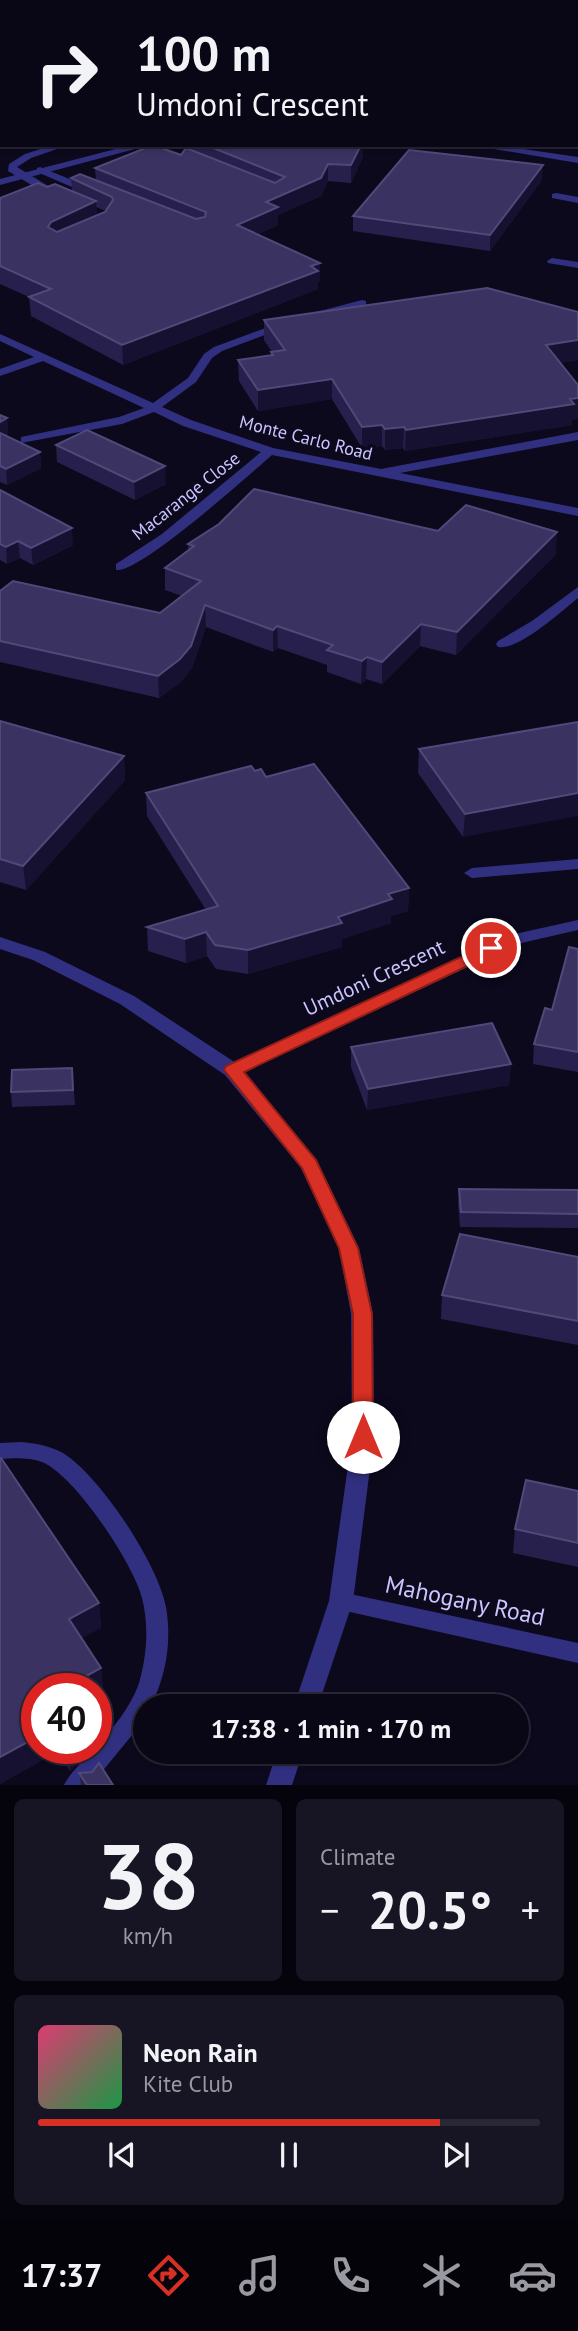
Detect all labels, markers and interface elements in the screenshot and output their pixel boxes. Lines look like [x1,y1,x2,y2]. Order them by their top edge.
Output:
text: 100 m [136,21,271,85]
icon: right [21,28,112,119]
text: Umdoni Crescent [136,83,368,125]
street label: Monte Carlo Road [237,410,375,465]
street label: Macarange Close [127,446,244,545]
pin [461,918,521,978]
icon: arrive [472,929,510,967]
street label: Umdoni Crescent [299,933,449,1022]
position arrow [326,1400,400,1474]
street label: Mahogany Road [382,1568,548,1633]
speed limit sign: 40 [21,1673,112,1764]
text: 17:38 · 1 min · 170 m [211,1712,451,1745]
text: 38 [96,1816,200,1934]
text: Climate [320,1842,395,1871]
text: 20.5° [368,1876,492,1943]
text: − [320,1885,339,1934]
text: + [521,1885,540,1934]
text: km/h [123,1921,173,1950]
text: Neon Rain [143,2036,258,2069]
text: Kite Club [143,2069,233,2098]
icon: previous [103,2136,141,2174]
icon: pause [270,2136,308,2174]
icon: next [437,2136,475,2174]
icon: directions [144,2251,193,2300]
icon: music [235,2251,284,2300]
icon: phone [326,2251,375,2300]
icon: climate [417,2251,466,2300]
icon: car [508,2251,557,2300]
text: 17:37 [21,2254,102,2296]

